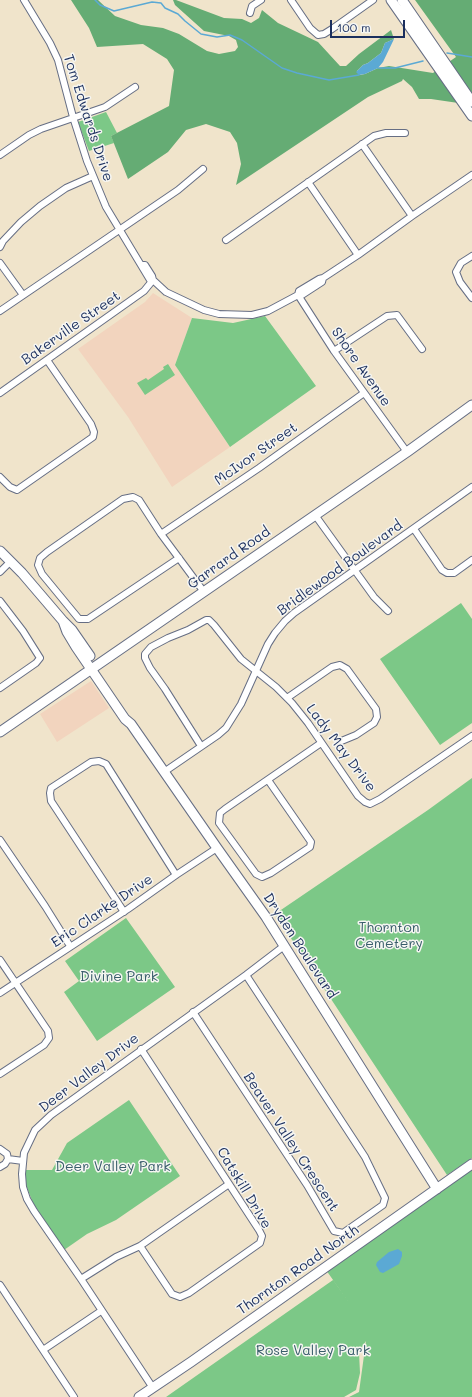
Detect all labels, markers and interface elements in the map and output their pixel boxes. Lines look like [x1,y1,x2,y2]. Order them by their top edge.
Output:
scale bar [332,12,407,38]
text: 100 m [337,19,371,35]
street label: Tom Edwards Drive [60,52,116,184]
street label: Bakerville Street [18,288,124,368]
street label: Shore Avenue [328,324,394,410]
street label: McIvor Street [211,419,301,489]
street label: Bridlewood Boulevard [274,517,406,619]
street label: Garrard Road [184,523,274,593]
street label: Lady May Drive [303,701,379,795]
street label: Eric Clarke Drive [48,871,156,951]
street label: Dryden Boulevard [260,890,340,1002]
park label: Thornton Cemetery [355,920,423,952]
park label: Divine Park [80,969,158,985]
street label: Deer Valley Drive [36,1030,142,1116]
street label: Beaver Valley Crescent [240,1069,342,1215]
street label: Catskill Drive [213,1144,275,1232]
park label: Deer Valley Park [55,1159,171,1175]
street label: Thornton Road North [234,1222,362,1318]
park label: Rose Valley Park [256,1343,370,1359]

